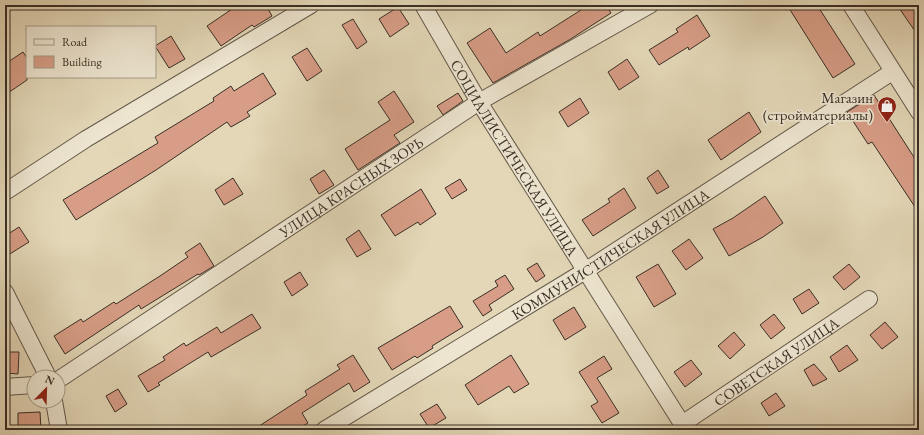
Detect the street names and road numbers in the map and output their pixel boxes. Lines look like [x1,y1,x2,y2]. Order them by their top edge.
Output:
street label: СОЦИАЛИСТИЧЕСКАЯ УЛИЦА [447,56,583,260]
street label: УЛИЦА КРАСНЫХ ЗОРЬ [274,132,426,242]
street label: КОММУНИСТИЧЕСКАЯ УЛИЦА [508,184,713,323]
street label: СОВЕТСКАЯ УЛИЦА [710,312,843,410]

